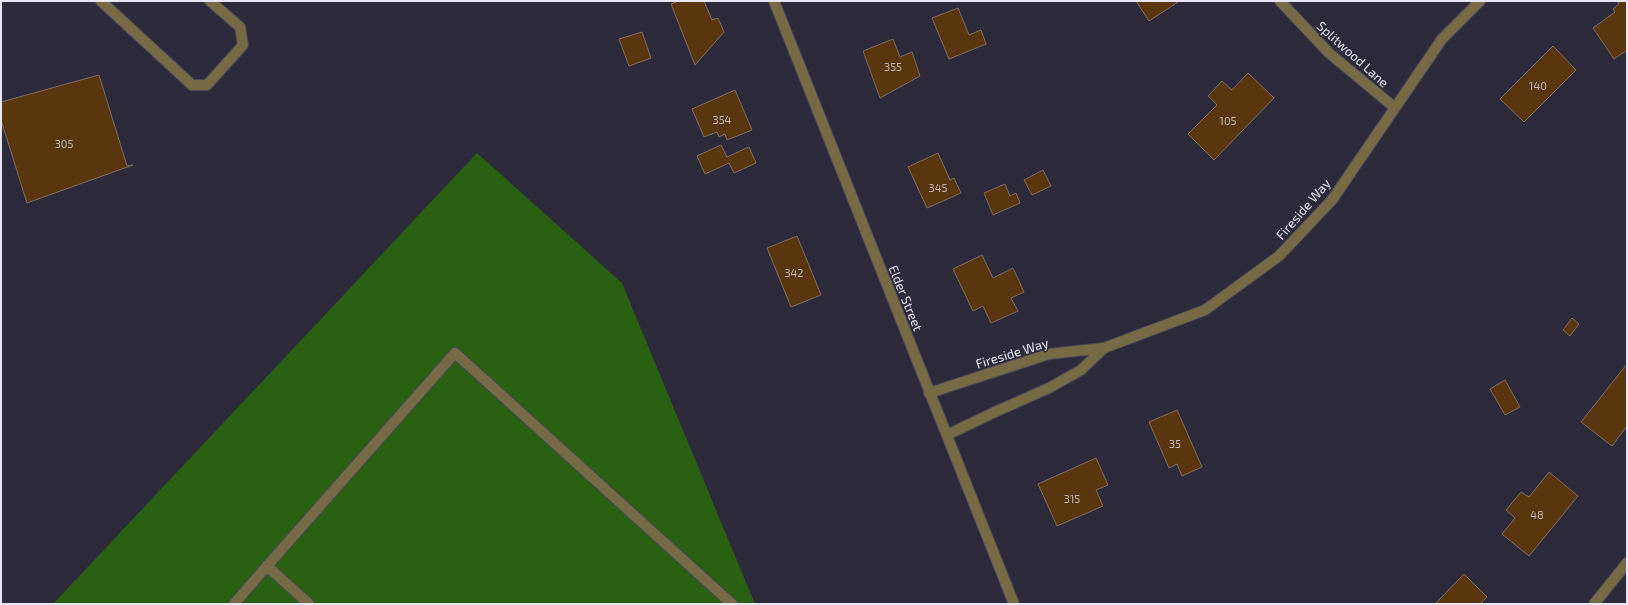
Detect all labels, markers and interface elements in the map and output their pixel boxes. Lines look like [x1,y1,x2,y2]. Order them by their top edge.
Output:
street label: Splitwood Lane [1314,18,1392,90]
house number: 355 [884,60,902,73]
house number: 140 [1529,79,1547,92]
house number: 354 [713,113,732,126]
house number: 105 [1220,114,1237,127]
house number: 305 [55,137,73,150]
street label: Fireside Way [1272,175,1334,243]
house number: 345 [929,181,947,194]
street label: Elder Street [886,263,926,333]
house number: 342 [784,266,804,279]
street label: Fireside Way [974,334,1051,372]
house number: 35 [1169,437,1181,450]
house number: 315 [1064,492,1080,505]
house number: 48 [1530,508,1544,521]

